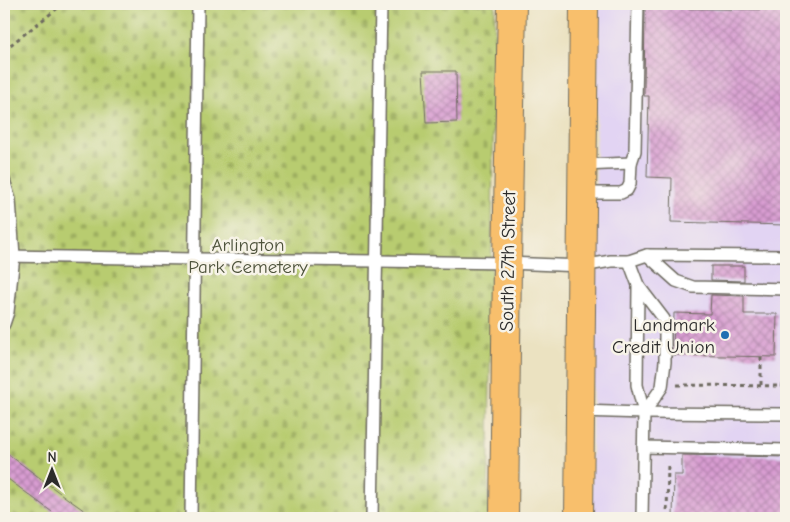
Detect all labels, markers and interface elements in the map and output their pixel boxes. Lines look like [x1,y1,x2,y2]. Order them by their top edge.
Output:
street label: South 27th Street [496,190,520,332]
park label: Arlington Park Cemetery [188,234,308,278]
place label: Landmark Credit Union [612,314,716,358]
marker: Landmark Credit Union [719,329,731,341]
north arrow [28,444,78,494]
text: N [47,449,57,466]

